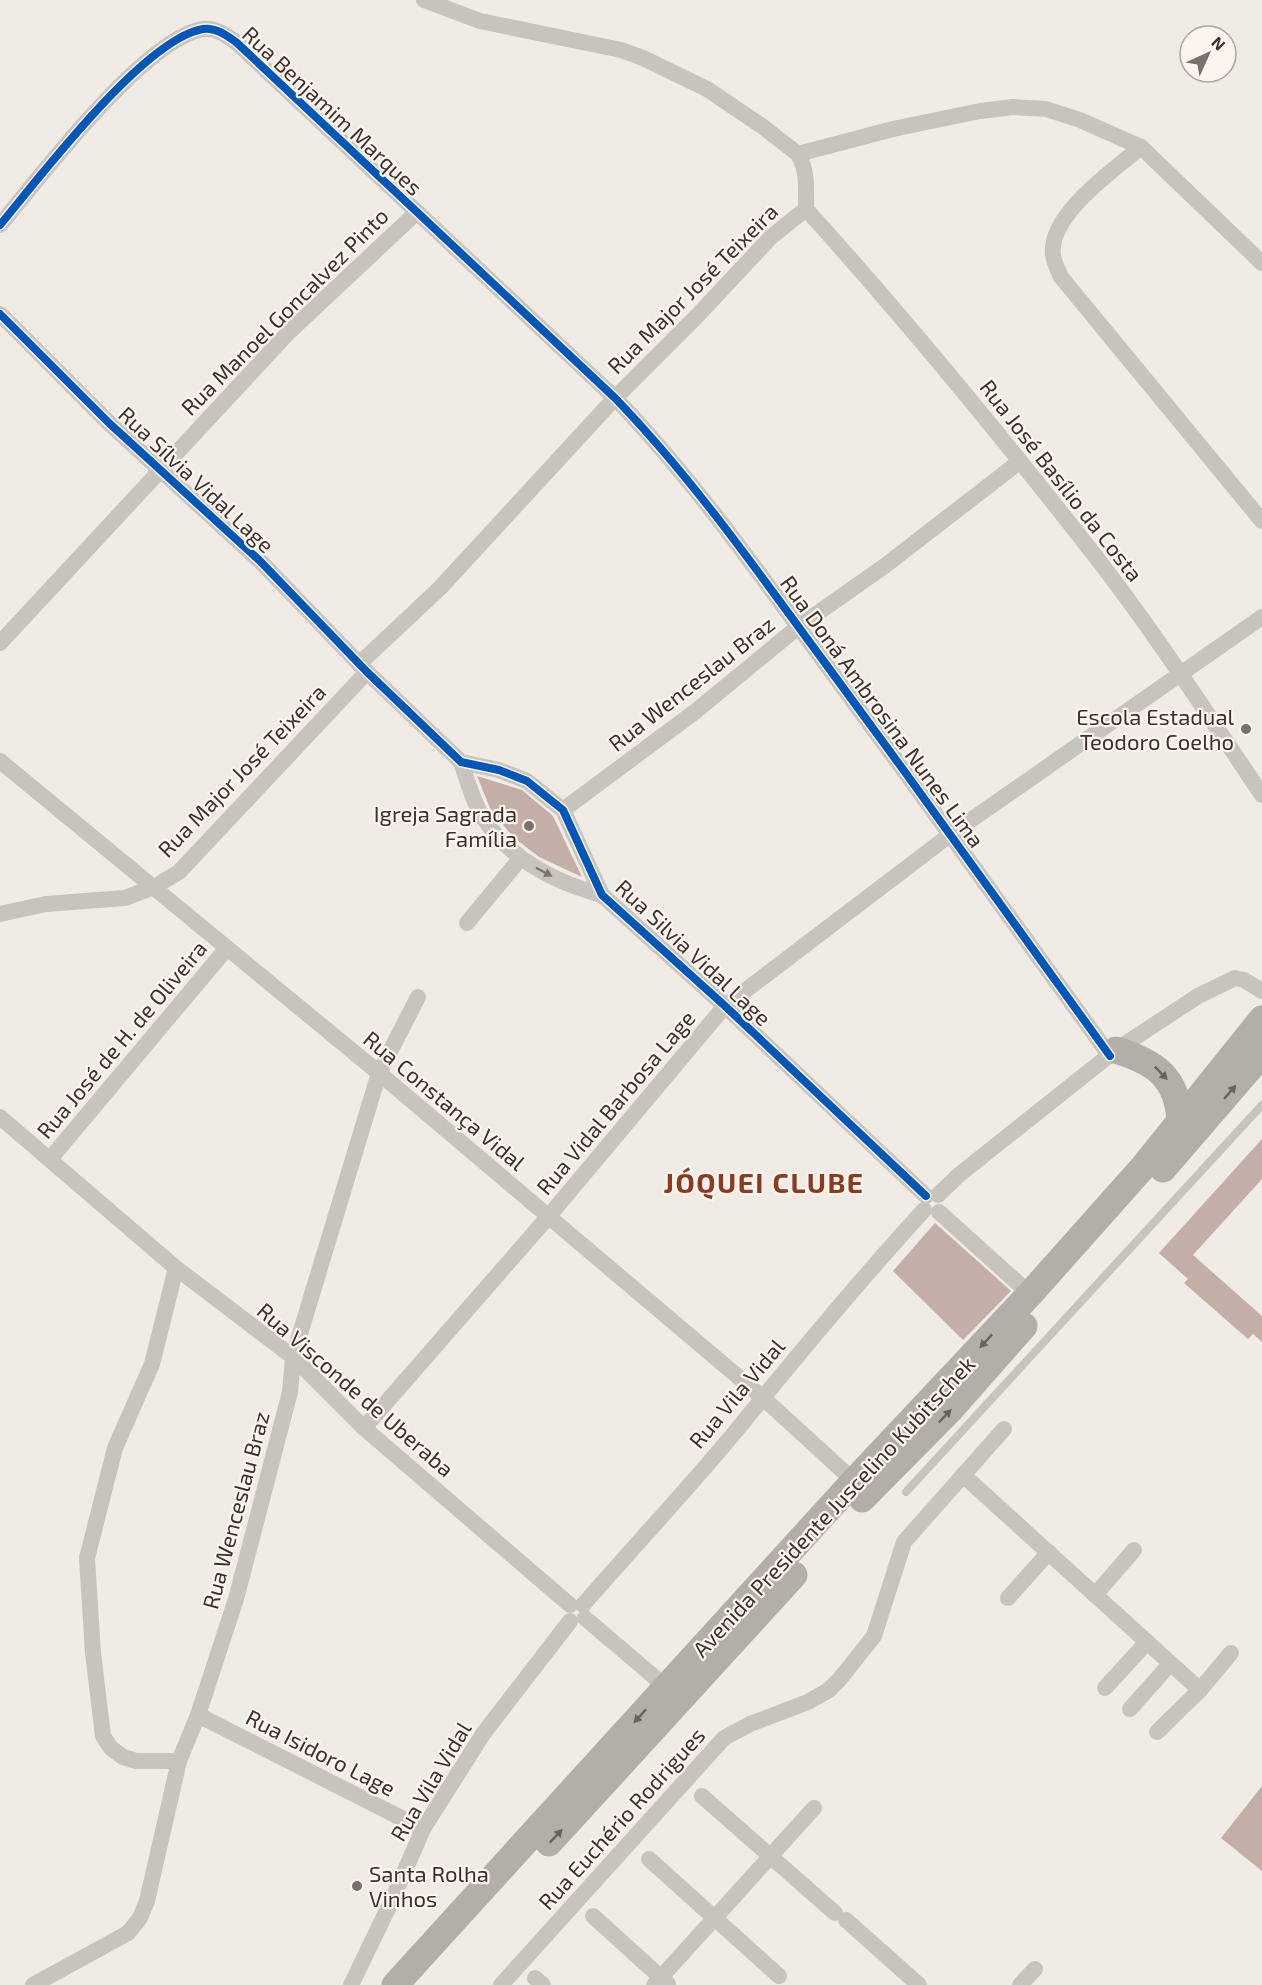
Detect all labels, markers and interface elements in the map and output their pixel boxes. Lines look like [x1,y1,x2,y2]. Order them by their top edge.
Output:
street label: Rua Benjamim Marques [237,20,428,201]
north arrow [1178,24,1238,84]
text: N [1208,32,1230,54]
street label: Rua Major José Teixeira [602,198,783,379]
street label: Rua Manoel Goncalvez Pinto [175,202,393,420]
street label: Rua José Basílio da Costa [975,374,1149,586]
street label: Rua Sílvia Vidal Lage [114,400,280,558]
street label: Rua Doná Ambrosina Nunes Lima [776,570,990,852]
street label: Rua Wenceslau Braz [603,610,779,756]
street label: Rua Major José Teixeira [152,678,331,862]
place label: Escola Estadual Teodoro Coelho [1076,703,1234,754]
marker: Escola Estadual Teodoro Coelho [1239,722,1253,736]
place label: Igreja Sagrada Família [374,800,517,851]
marker: Igreja Sagrada Família [522,819,536,833]
one-way arrow [536,867,553,877]
street label: Rua Silvia Vidal Lage [611,873,777,1031]
street label: Rua José de H. de Oliveira [31,935,211,1143]
street label: Rua Vidal Barbosa Lage [530,1005,700,1199]
street label: Rua Constança Vidal [358,1025,531,1177]
one-way arrow [1154,1066,1168,1080]
one-way arrow [1223,1084,1236,1100]
district label: JÓQUEI CLUBE [664,1165,864,1200]
street label: Rua Visconde de Uberaba [253,1297,459,1481]
street label: Rua Vila Vidal [683,1333,789,1453]
one-way arrow [980,1333,993,1348]
street label: Avenida Presidente Juscelino Kubitschek [687,1350,979,1662]
street label: Rua Wenceslau Braz [196,1408,274,1612]
one-way arrow [937,1409,951,1423]
street label: Rua Isidoro Lage [242,1703,400,1801]
one-way arrow [634,1708,647,1723]
street label: Rua Vila Vidal [384,1716,476,1845]
street label: Rua Euchério Rodrigues [532,1722,710,1914]
one-way arrow [549,1829,563,1844]
place label: Santa Rolha Vinhos [369,1860,489,1911]
marker: Santa Rolha Vinhos [350,1879,364,1893]

